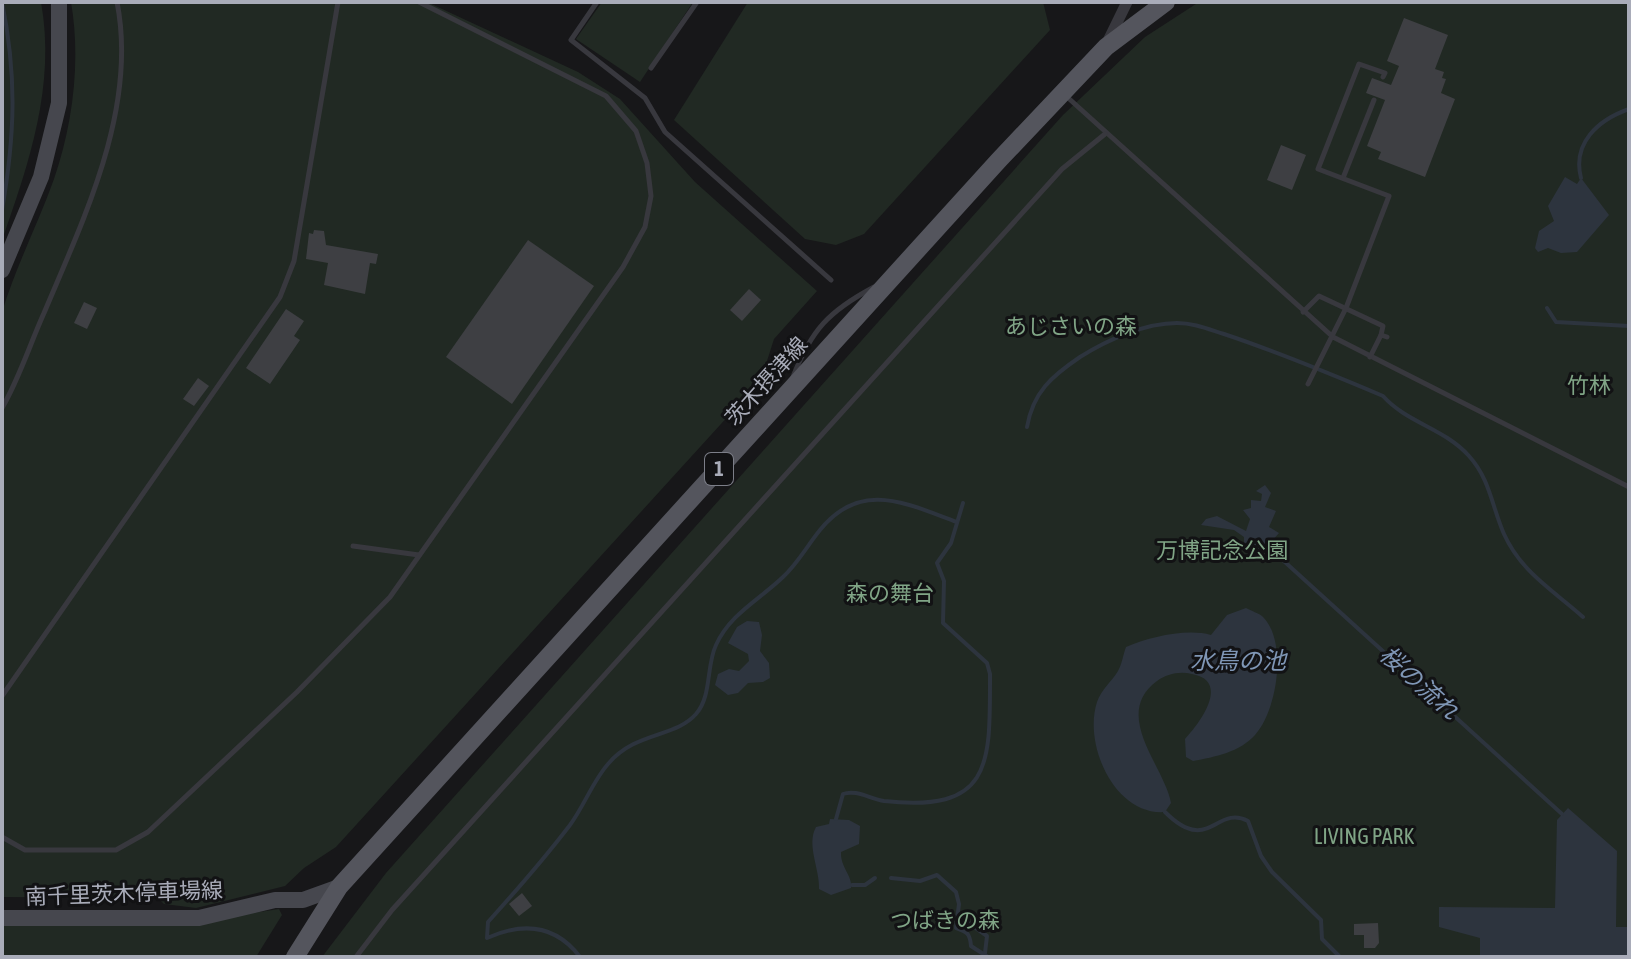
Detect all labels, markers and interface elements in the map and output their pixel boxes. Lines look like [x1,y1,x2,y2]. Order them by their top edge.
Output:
park label: あじさいの森 [1005,313,1137,339]
street label: 茨木摂津線 [720,331,812,431]
park label: 竹林 [1567,372,1611,398]
road number: 1 [705,453,733,485]
park label: 万博記念公園 [1156,537,1288,563]
park label: 森の舞台 [846,580,934,606]
water label: 桜の流れ [1375,640,1465,725]
water label: 水鳥の池 [1190,647,1288,674]
park label: LIVING PARK [1314,823,1415,849]
street label: 南千里茨木停車場線 [25,877,223,909]
park label: つばきの森 [890,907,1000,933]

